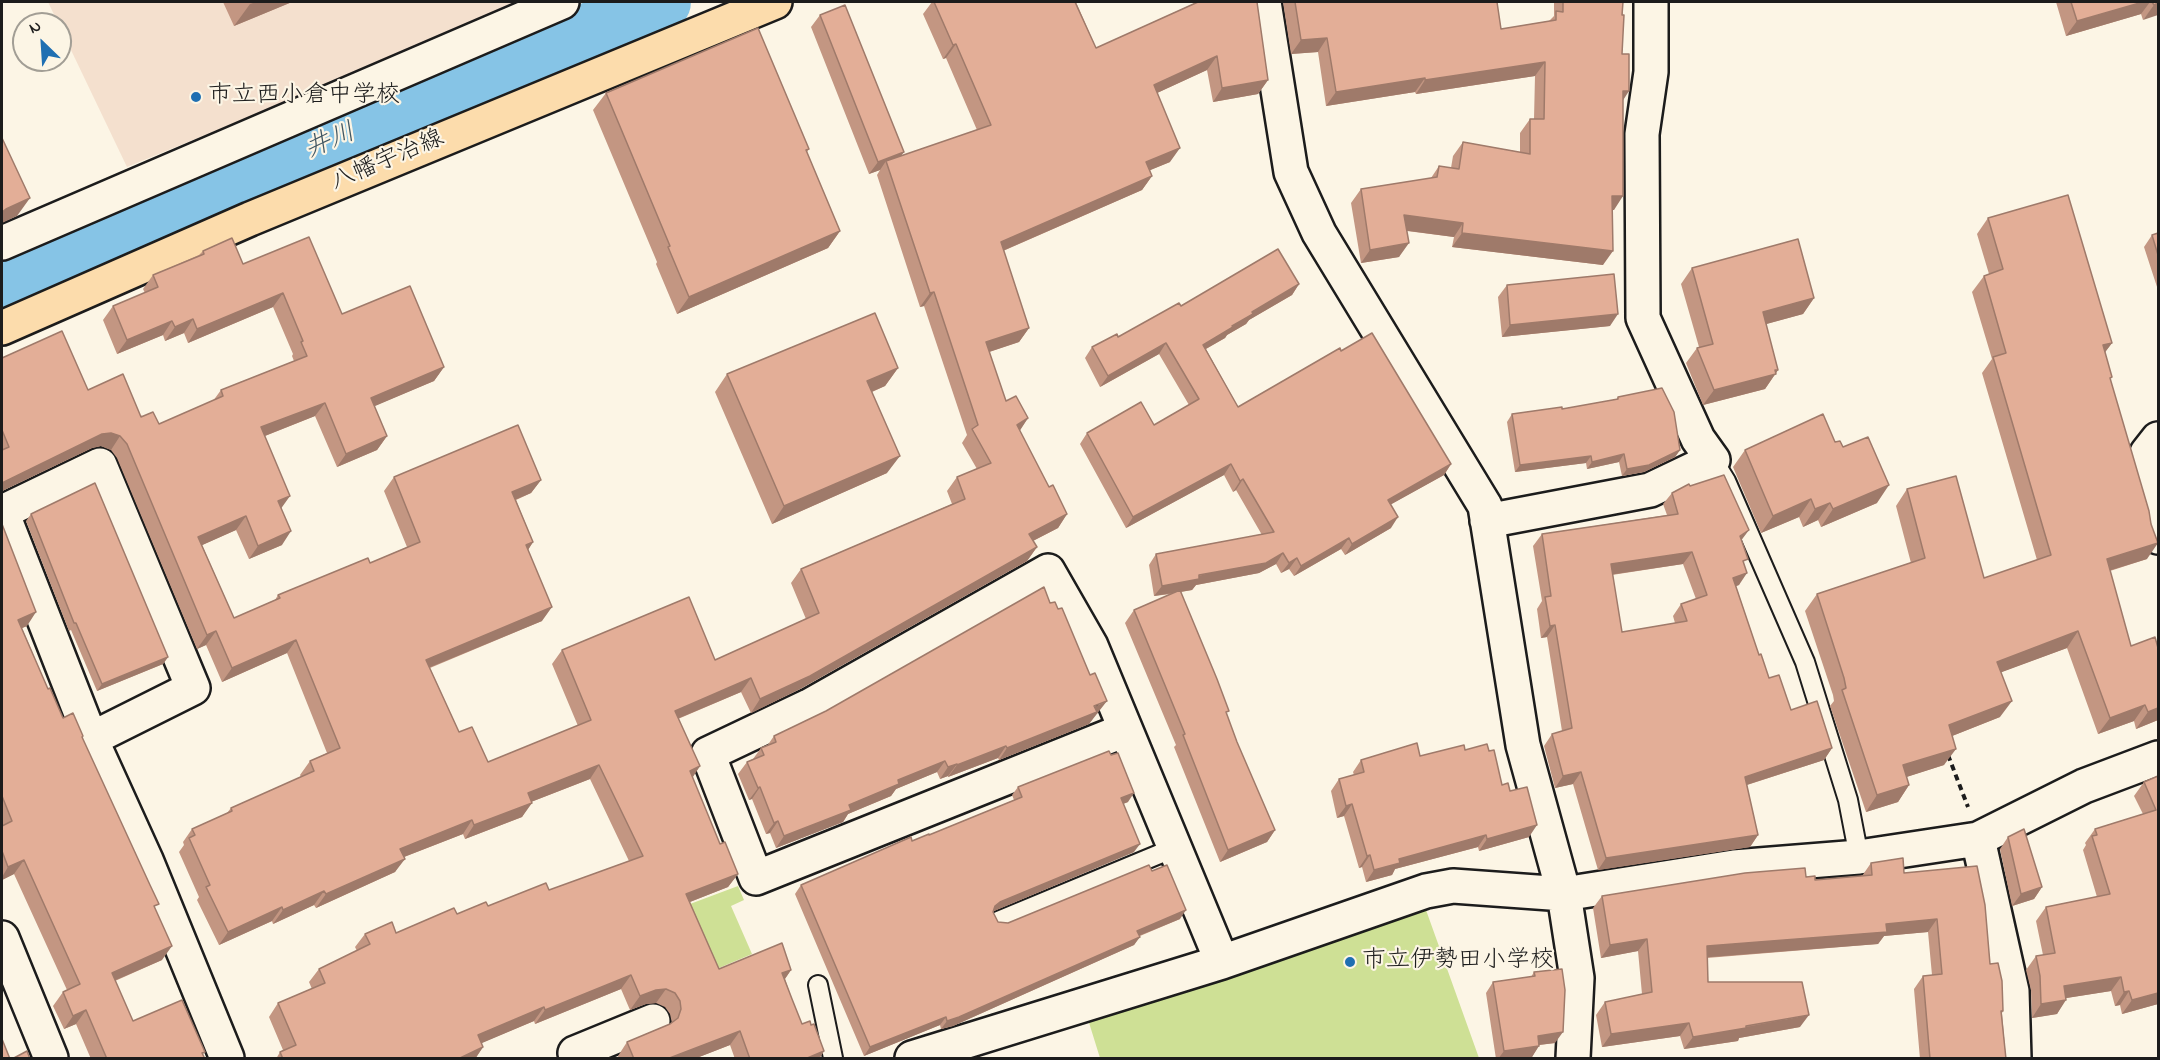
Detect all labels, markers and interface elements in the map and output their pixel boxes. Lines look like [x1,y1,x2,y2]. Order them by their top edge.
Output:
north arrow [12,12,72,72]
text: N [25,14,45,41]
place label: 市立西小倉中学校 [208,83,400,111]
marker: 市立西小倉中学校 [189,90,203,104]
water label: 井川 [301,118,361,168]
street label: 八幡宇治線 [327,125,449,199]
place label: 市立伊勢田小学校 [1362,948,1554,976]
marker: 市立伊勢田小学校 [1343,955,1357,969]

